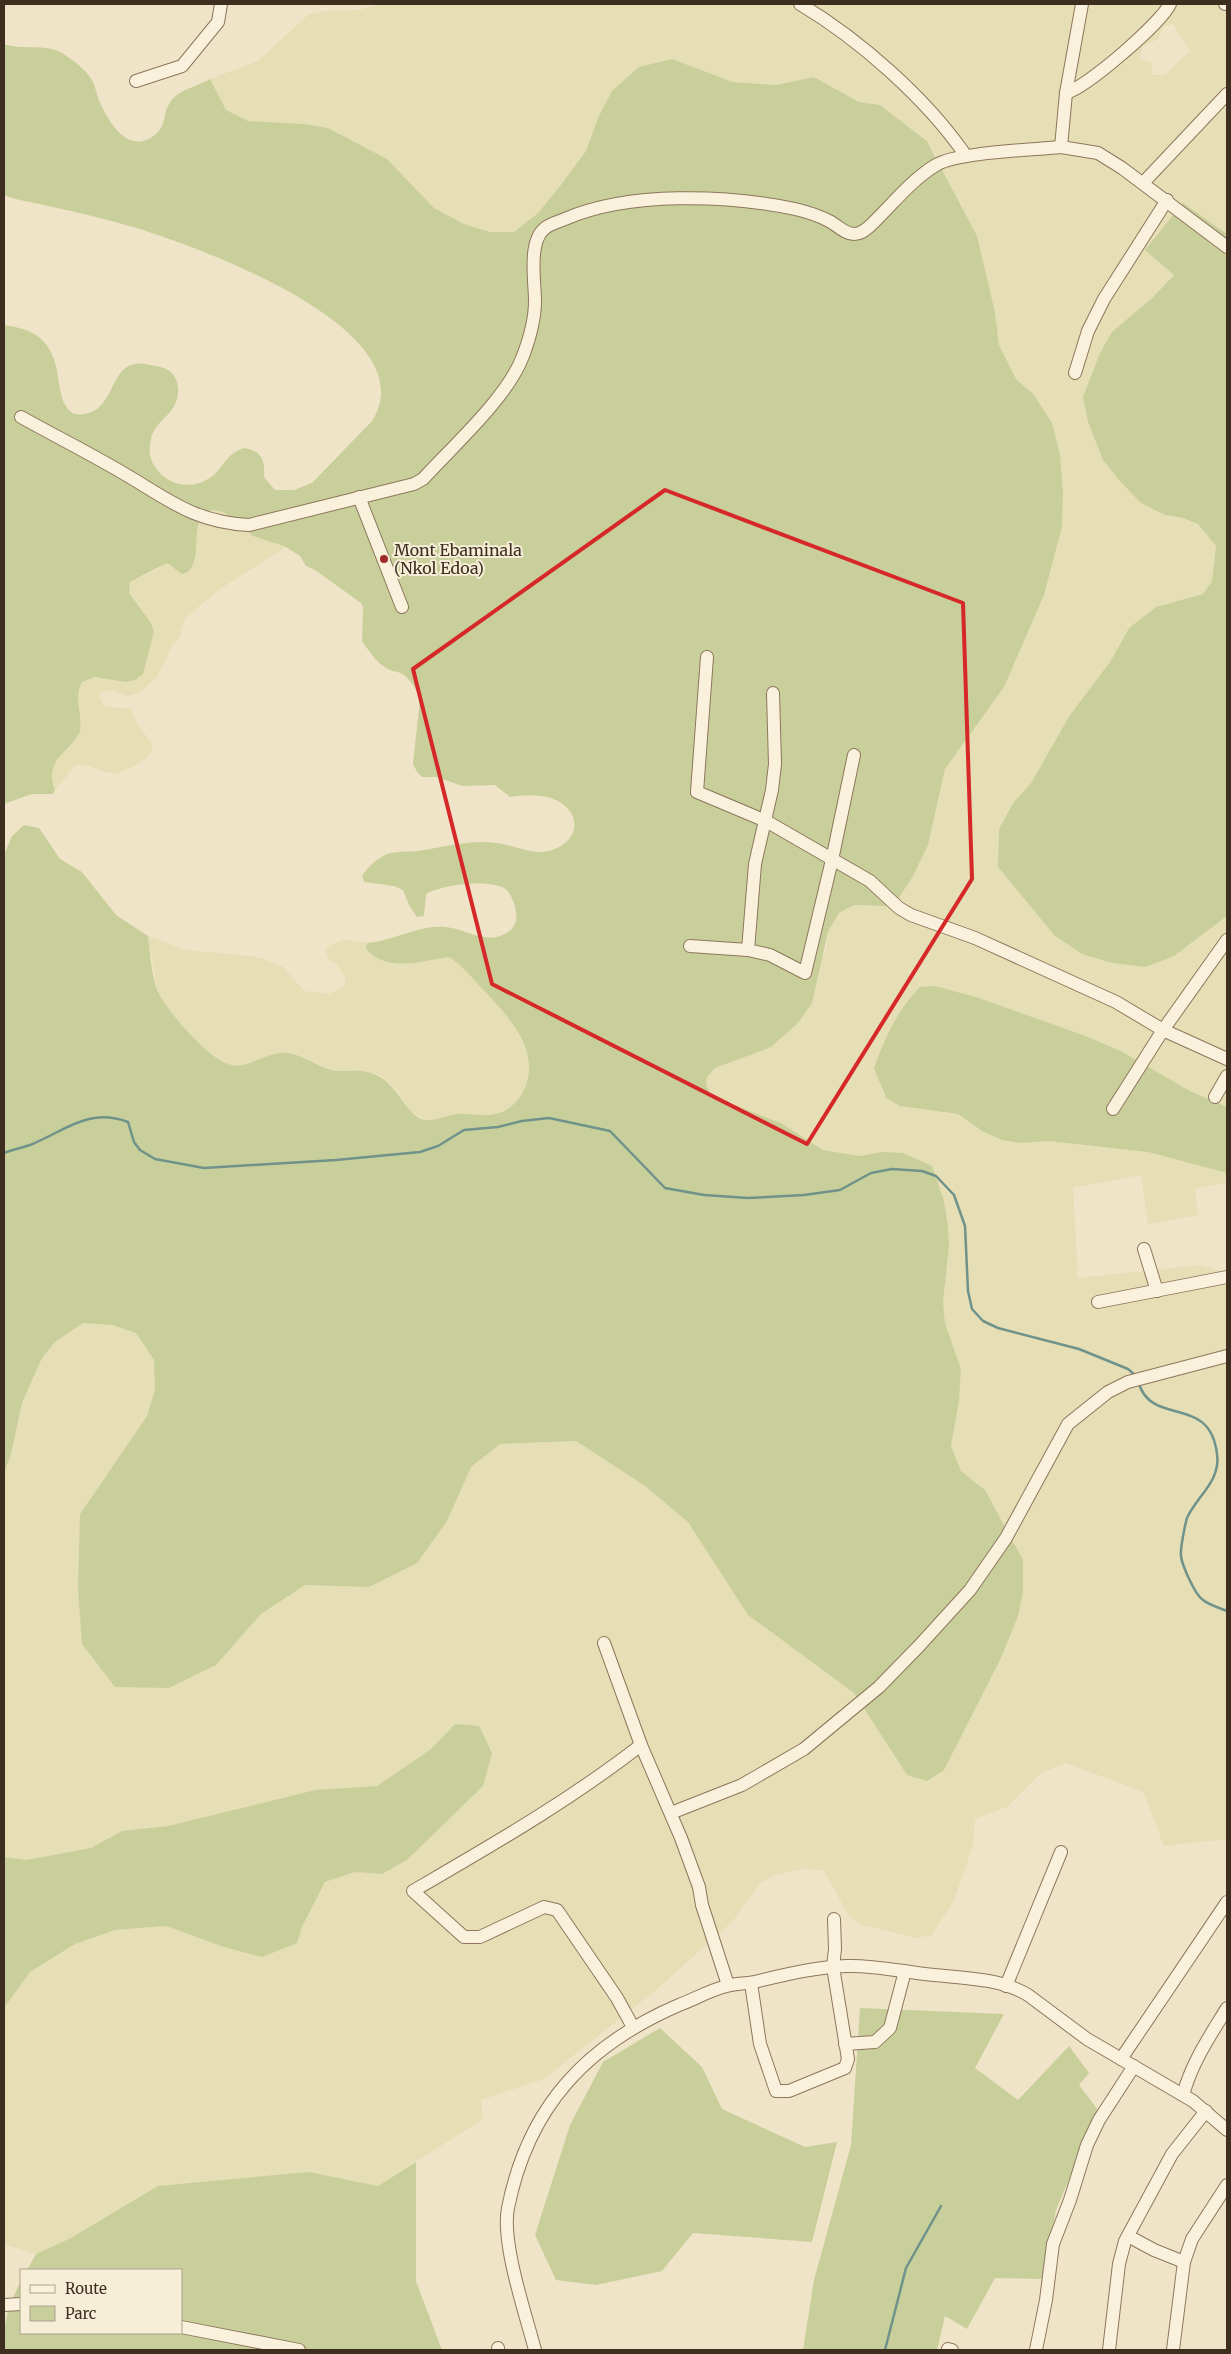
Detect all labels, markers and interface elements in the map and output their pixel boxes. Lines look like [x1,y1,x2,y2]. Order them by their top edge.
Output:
place label: Mont Ebaminala (Nkol Edoa) [394,540,522,578]
marker: Mont Ebaminala (Nkol Edoa) [378,553,390,565]
legend [20,2269,182,2334]
text: Route [65,2279,107,2298]
text: Parc [65,2304,97,2323]

